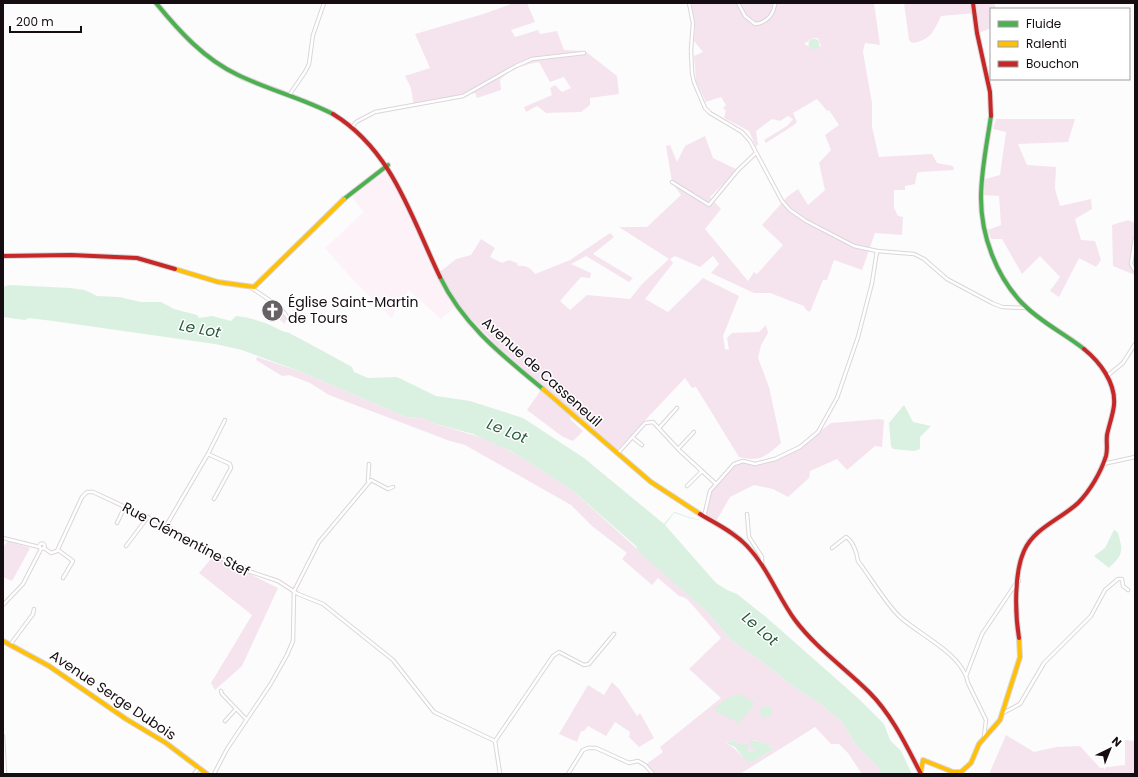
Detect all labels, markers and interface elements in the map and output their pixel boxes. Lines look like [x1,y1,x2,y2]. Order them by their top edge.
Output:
scale bar [10,8,81,34]
legend [990,8,1130,80]
text: 200 m [16,13,54,30]
text: Fluide [1026,15,1061,32]
text: Ralenti [1026,35,1067,52]
text: Bouchon [1026,55,1079,72]
place label: Église Saint-Martin de Tours [288,292,418,328]
church icon: Église Saint-Martin de Tours [259,297,285,323]
street label: Avenue de Casseneuil [478,313,606,431]
water label: Le Lot [178,314,223,343]
water label: Le Lot [484,413,531,448]
street label: Rue Clémentine Stef [119,497,253,581]
water label: Le Lot [738,607,783,651]
street label: Avenue Serge Dubois [46,645,180,745]
north arrow [1090,729,1130,769]
text: N [1108,733,1125,750]

